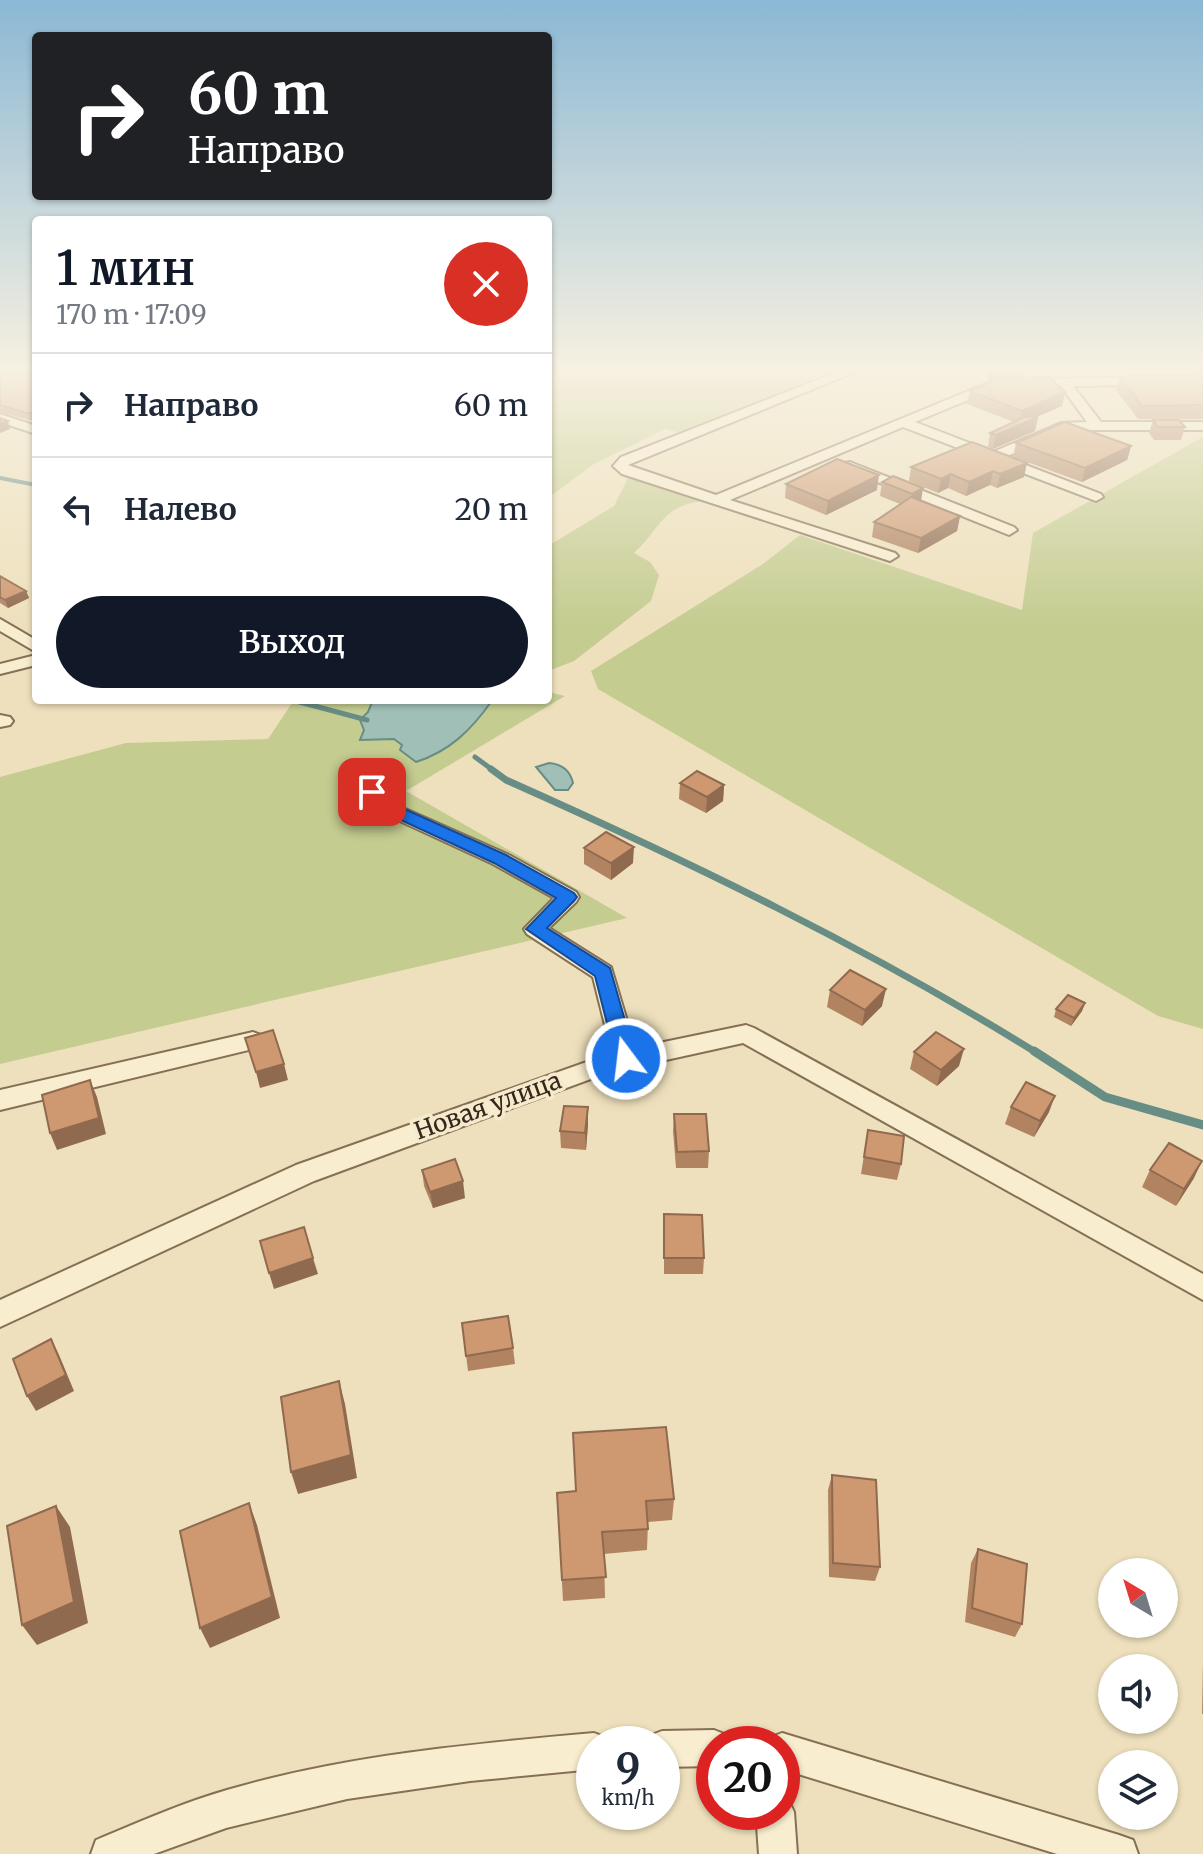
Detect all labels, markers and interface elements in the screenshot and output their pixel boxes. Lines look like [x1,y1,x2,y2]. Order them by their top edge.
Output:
text: 60 m [188,59,329,129]
icon: right [56,64,160,168]
text: Направо [188,128,344,173]
text: 1 мин [56,238,195,298]
button: close [444,242,528,326]
text: 170 m · 17:09 [56,298,207,331]
icon: right [56,383,100,427]
text: Направо [124,386,258,424]
text: 60 m [454,386,528,424]
icon: left [56,487,100,531]
text: Налево [124,490,237,528]
text: 20 m [455,490,528,528]
button: Выход [56,596,528,688]
pin [338,758,406,826]
icon: arrive [350,770,394,814]
position arrow [584,1017,668,1101]
street label: Новая улица [410,1065,566,1146]
north arrow [1098,1558,1178,1638]
map controls [1098,1558,1178,1830]
button: sound [1098,1654,1178,1734]
speed limit sign: 20 [696,1726,800,1830]
text: 9 [616,1743,640,1793]
button: layers [1098,1750,1178,1830]
text: km/h [602,1785,654,1810]

